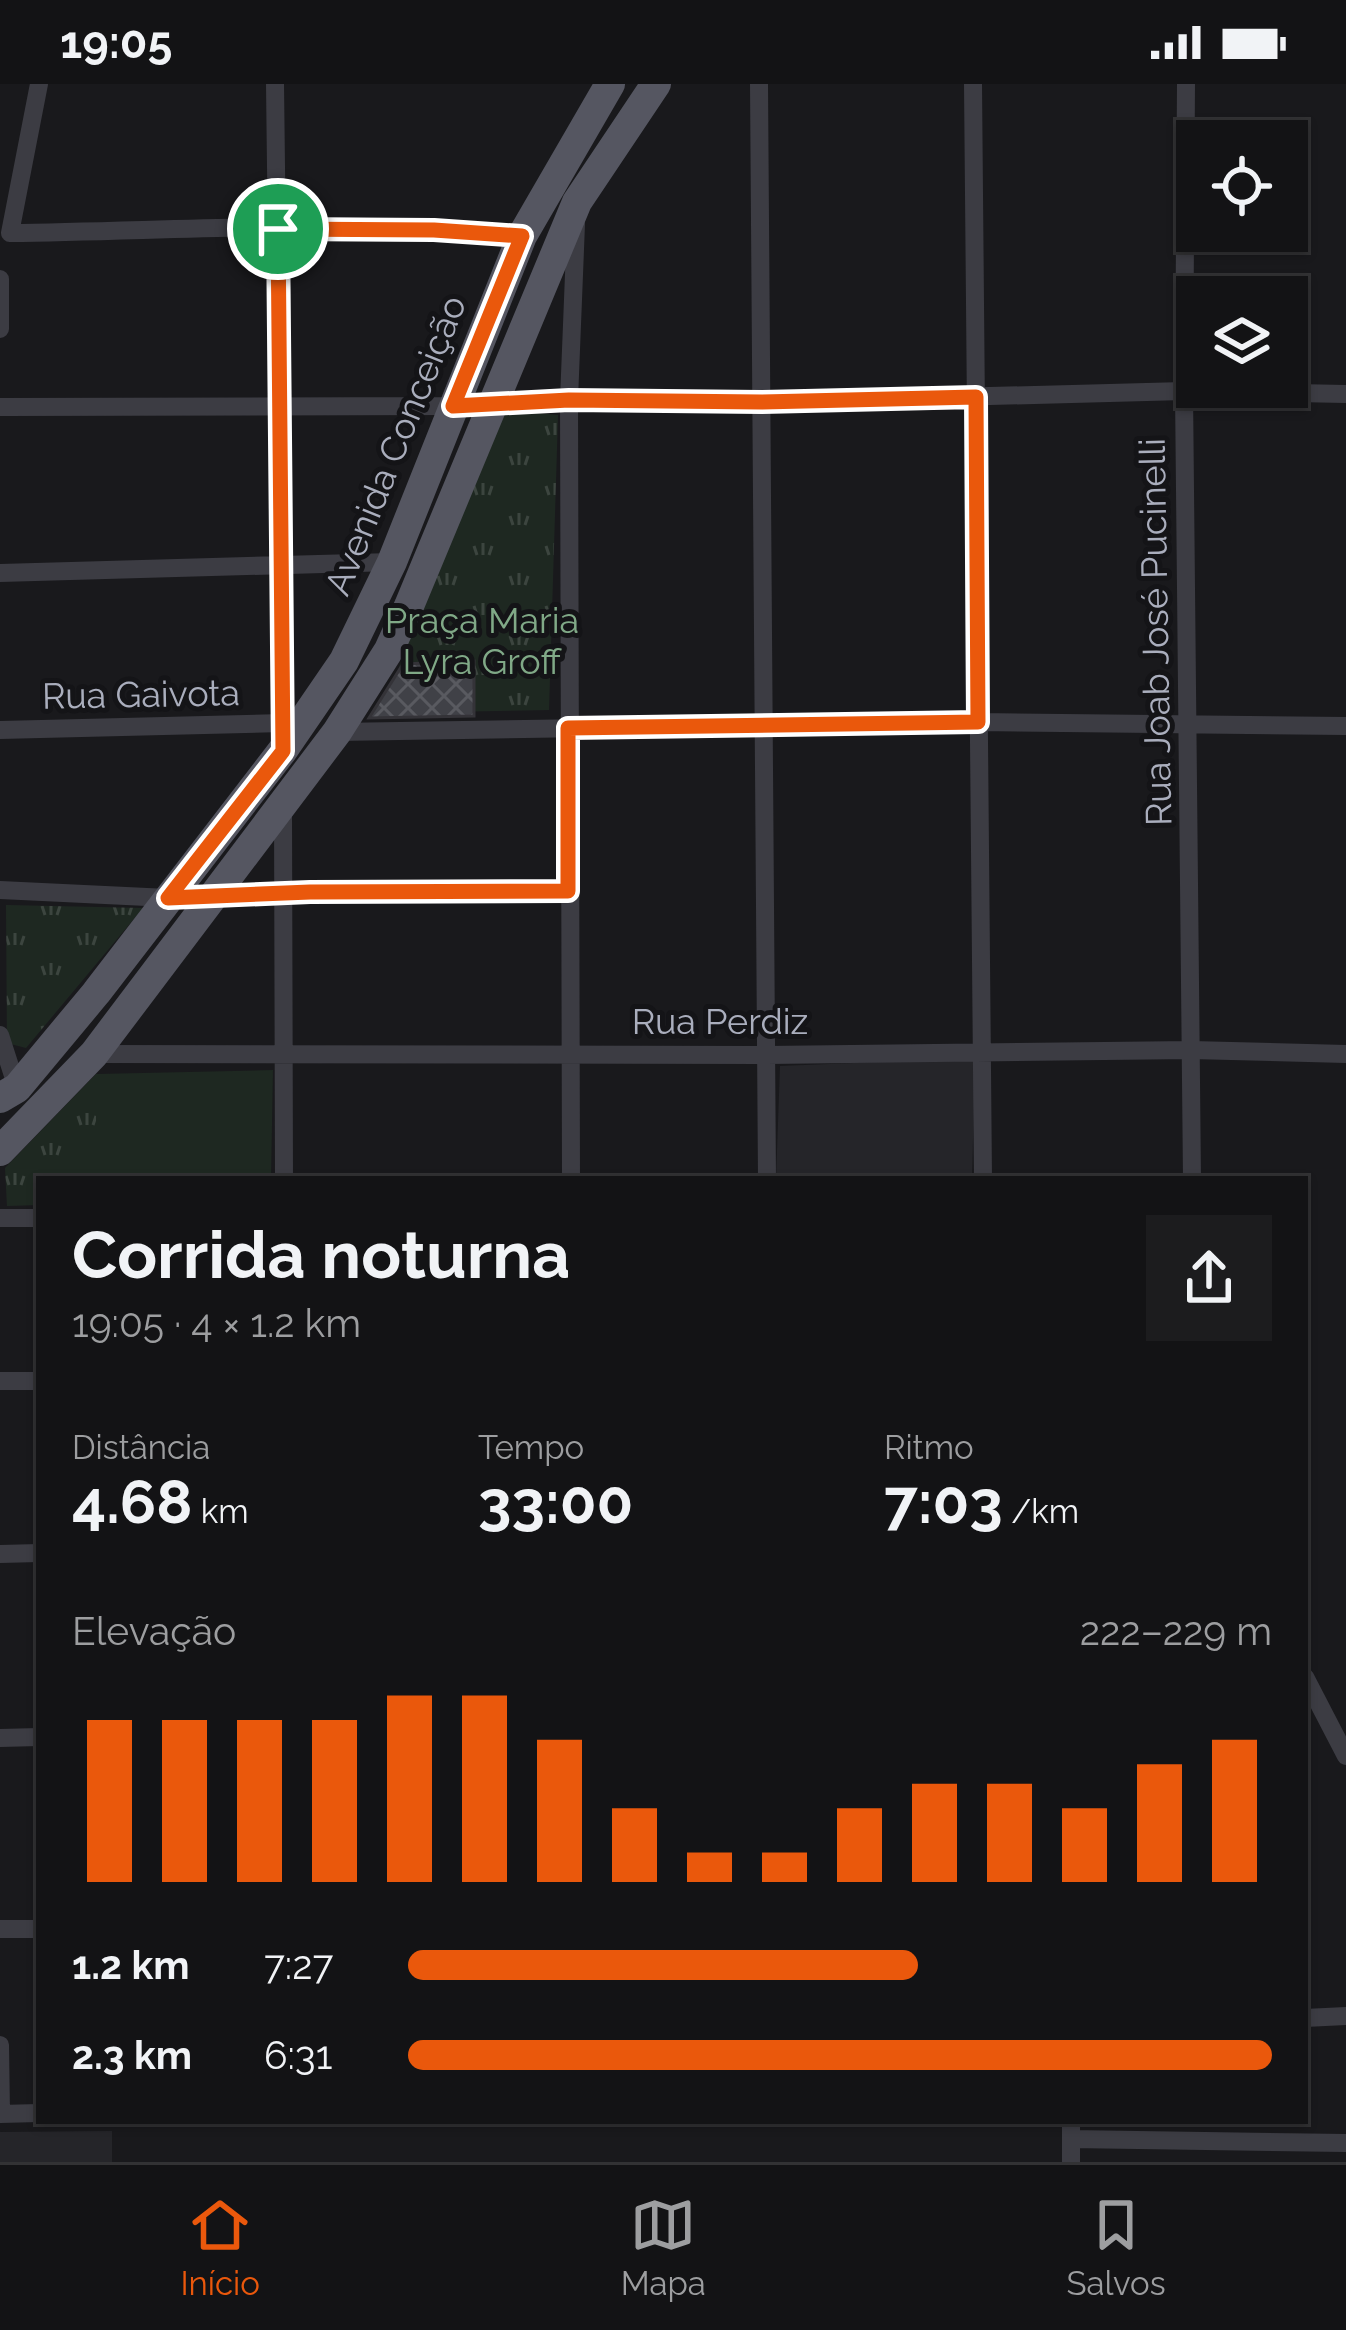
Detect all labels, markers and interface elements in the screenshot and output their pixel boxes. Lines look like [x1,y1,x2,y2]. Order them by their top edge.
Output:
text: 19:05 [60,16,172,69]
map controls [1176,120,1308,408]
button: locate [1176,120,1308,252]
pin [227,178,329,280]
icon: arrive [245,196,311,262]
button: layers [1176,276,1308,408]
street label: Avenida Conceição [316,289,474,601]
street label: Rua Joab José Pucinelli [1131,438,1179,826]
park label: Praça Maria Lyra Groff [385,599,579,682]
street label: Rua Gaivota [42,671,240,717]
street label: Rua Perdiz [632,1000,808,1042]
button: share [1146,1215,1272,1341]
text: Corrida noturna [72,1216,570,1293]
text: 19:05 · 4 × 1.2 km [72,1300,361,1346]
text: Distância [72,1428,210,1467]
text: Tempo [478,1428,584,1467]
text: Ritmo [884,1428,974,1467]
text: 4.68 [72,1467,192,1537]
text: 33:00 [478,1467,633,1537]
text: 7:03 [884,1467,1003,1537]
text: km [192,1492,249,1531]
text: /km [1003,1492,1079,1531]
text: Elevação [72,1608,236,1654]
text: 222–229 m [1080,1608,1272,1654]
text: 1.2 km [72,1942,189,1988]
text: 7:27 [264,1942,333,1988]
text: 2.3 km [72,2032,192,2078]
text: 6:31 [264,2032,332,2078]
tab: Início [180,2192,260,2303]
tab: Mapa [621,2192,706,2303]
tab: Salvos [1067,2192,1166,2303]

